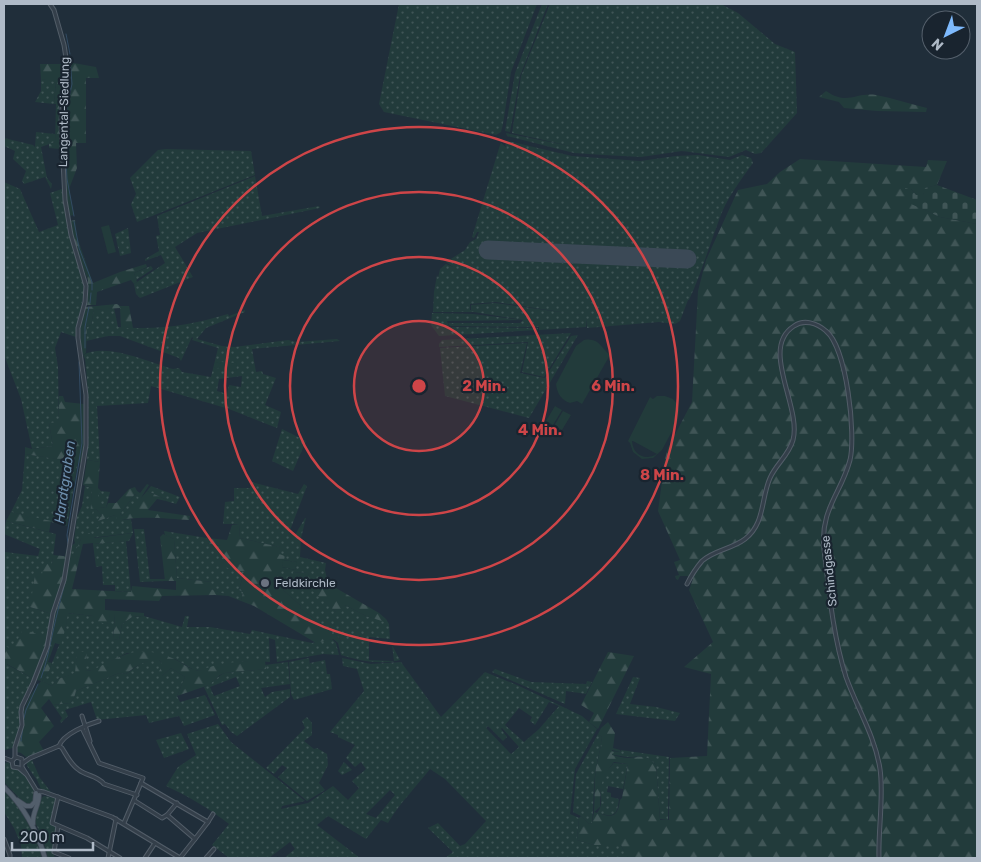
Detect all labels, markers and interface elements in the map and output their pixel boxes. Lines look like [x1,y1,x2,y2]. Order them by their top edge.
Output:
north arrow [921,10,971,60]
text: N [928,35,947,54]
street label: Langental-Siedlung [56,57,72,167]
centre of rings [410,377,428,395]
text: 2 Min. [462,377,506,395]
text: 6 Min. [591,377,635,395]
text: 4 Min. [518,421,562,439]
water label: Hardtgraben [51,439,79,525]
text: 8 Min. [640,466,684,484]
street label: Schindgasse [818,534,840,607]
place label: Feldkirchle [275,576,336,590]
marker: Feldkirchle [259,577,271,589]
scale bar [12,820,94,852]
text: 200 m [20,828,65,846]

